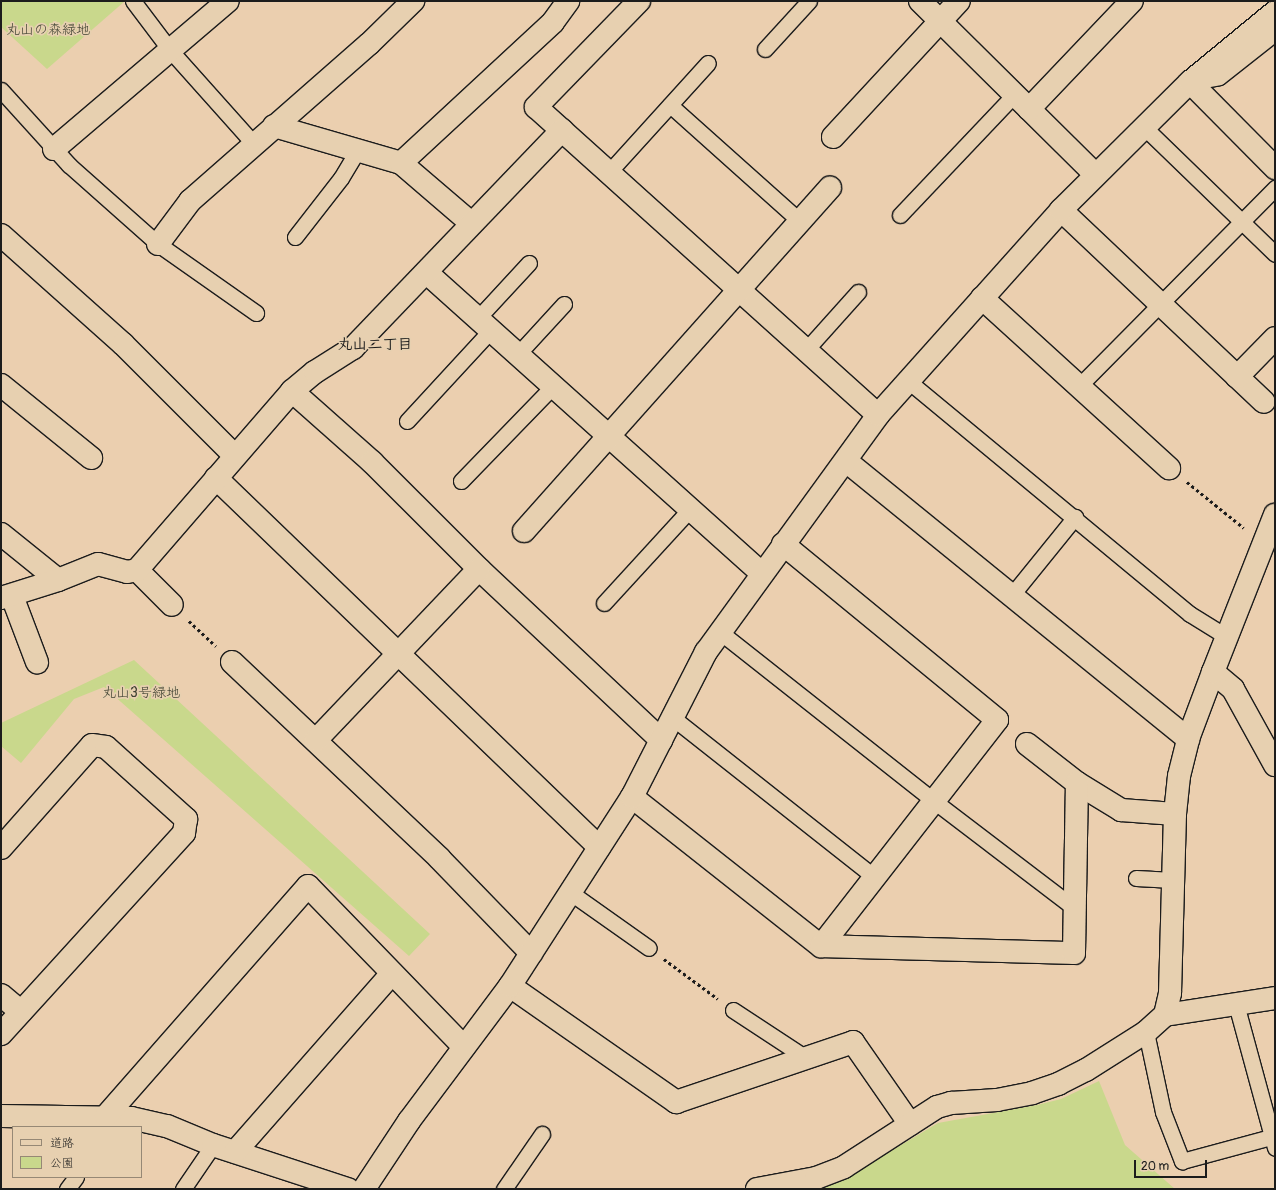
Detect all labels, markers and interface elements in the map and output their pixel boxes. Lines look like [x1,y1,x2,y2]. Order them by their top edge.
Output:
park label: 丸山の森緑地 [6,22,90,38]
district label: 丸山二丁目 [338,336,412,354]
park label: 丸山3号緑地 [102,685,180,701]
legend [12,1126,142,1178]
text: 道路 [50,1136,74,1151]
scale bar [1136,1152,1209,1178]
text: 公園 [50,1156,74,1171]
text: 20 m [1141,1159,1169,1174]

